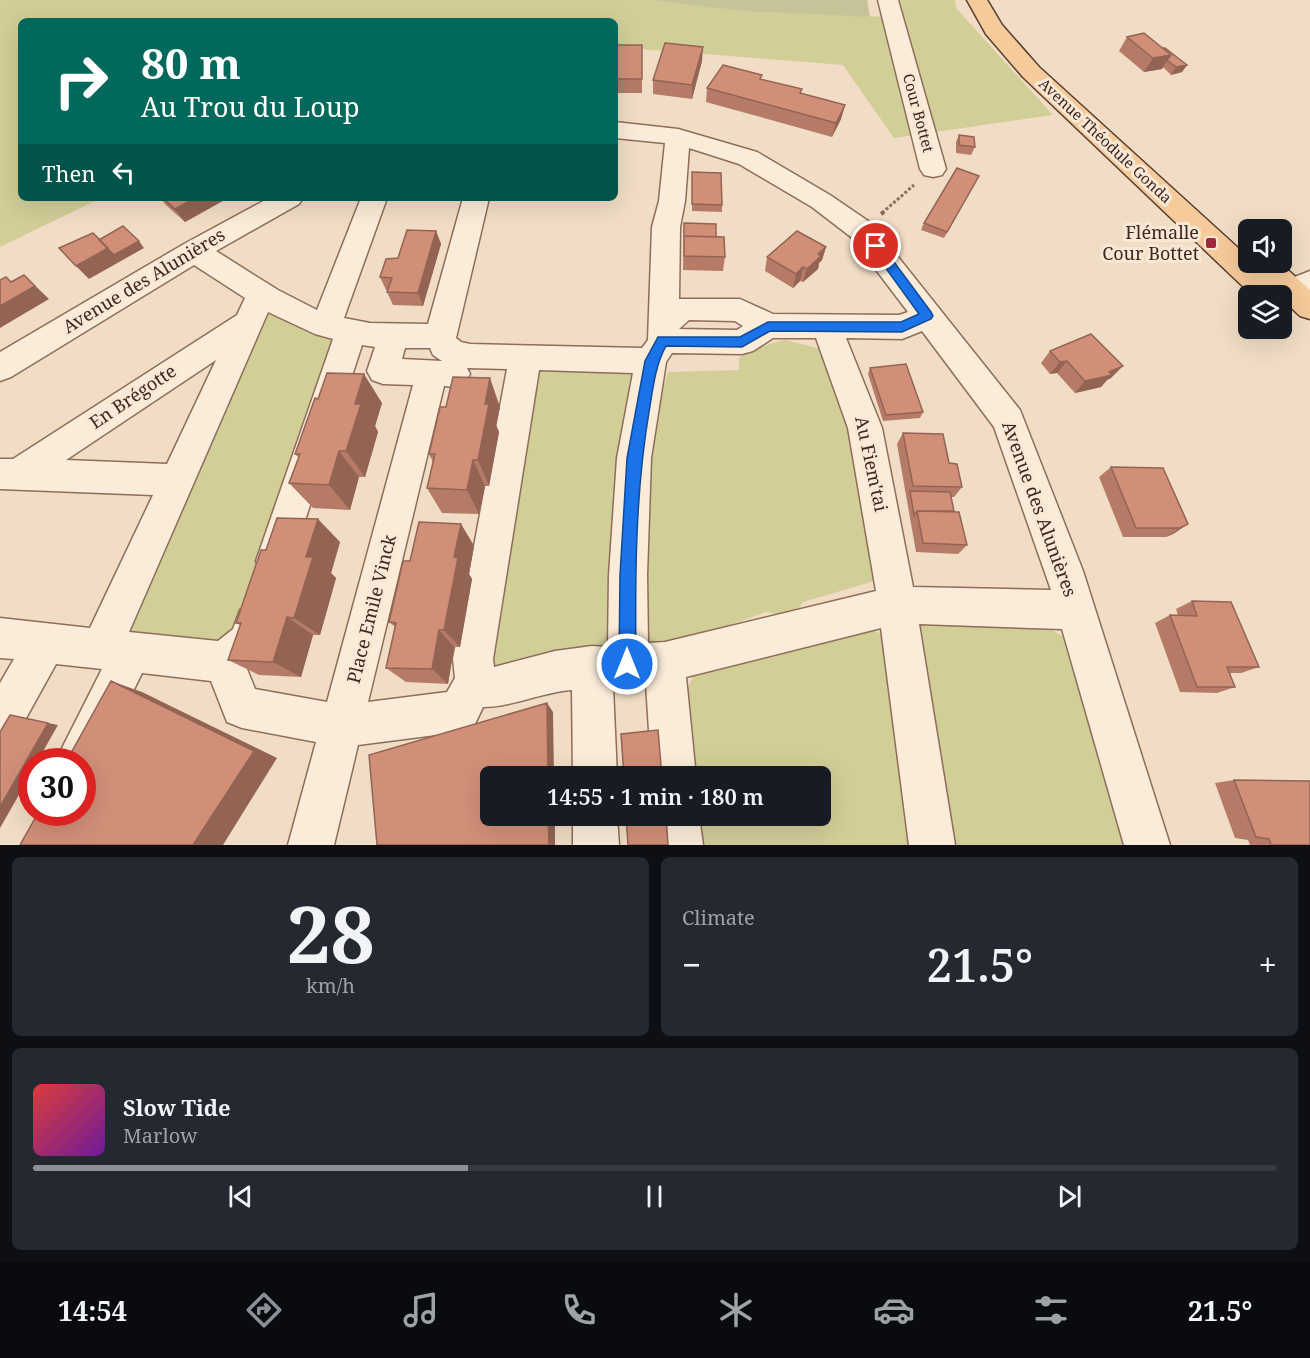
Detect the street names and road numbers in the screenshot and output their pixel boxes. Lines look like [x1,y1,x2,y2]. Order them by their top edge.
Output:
street label: Cour Bottet [899,71,939,154]
street label: Avenue Théodule Gonda [1035,73,1176,207]
street label: Avenue des Alunières [58,222,229,338]
street label: En Brégotte [84,358,181,434]
street label: Au Fiem'tai [850,414,894,514]
street label: Avenue des Alunières [997,417,1083,600]
street label: Place Emile Vinck [341,531,401,686]

